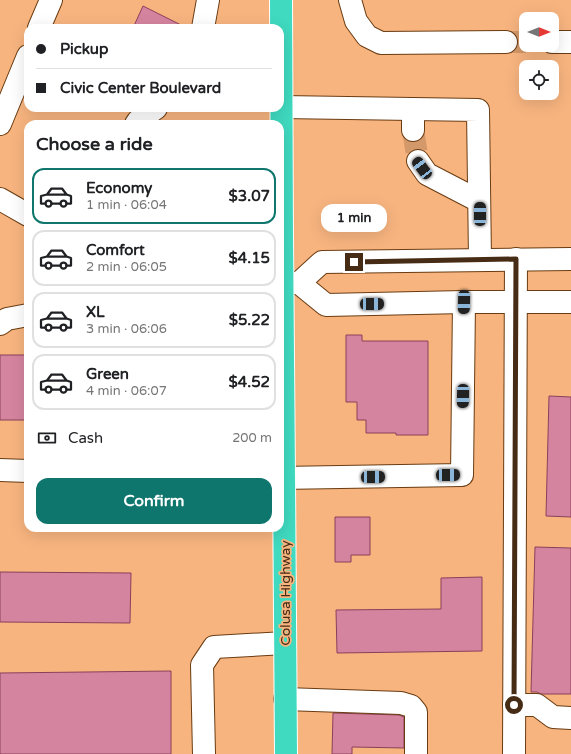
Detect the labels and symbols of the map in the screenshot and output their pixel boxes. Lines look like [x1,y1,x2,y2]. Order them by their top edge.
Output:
north arrow [519,12,559,52]
car [410,155,434,181]
car [474,202,486,226]
callout: 1 min [321,204,387,232]
route end [345,253,363,271]
car [458,290,470,314]
car [360,298,384,310]
car [457,384,469,408]
car [436,469,460,481]
car [361,471,385,483]
street label: Colusa Highway [277,540,294,646]
route start [505,696,523,714]

